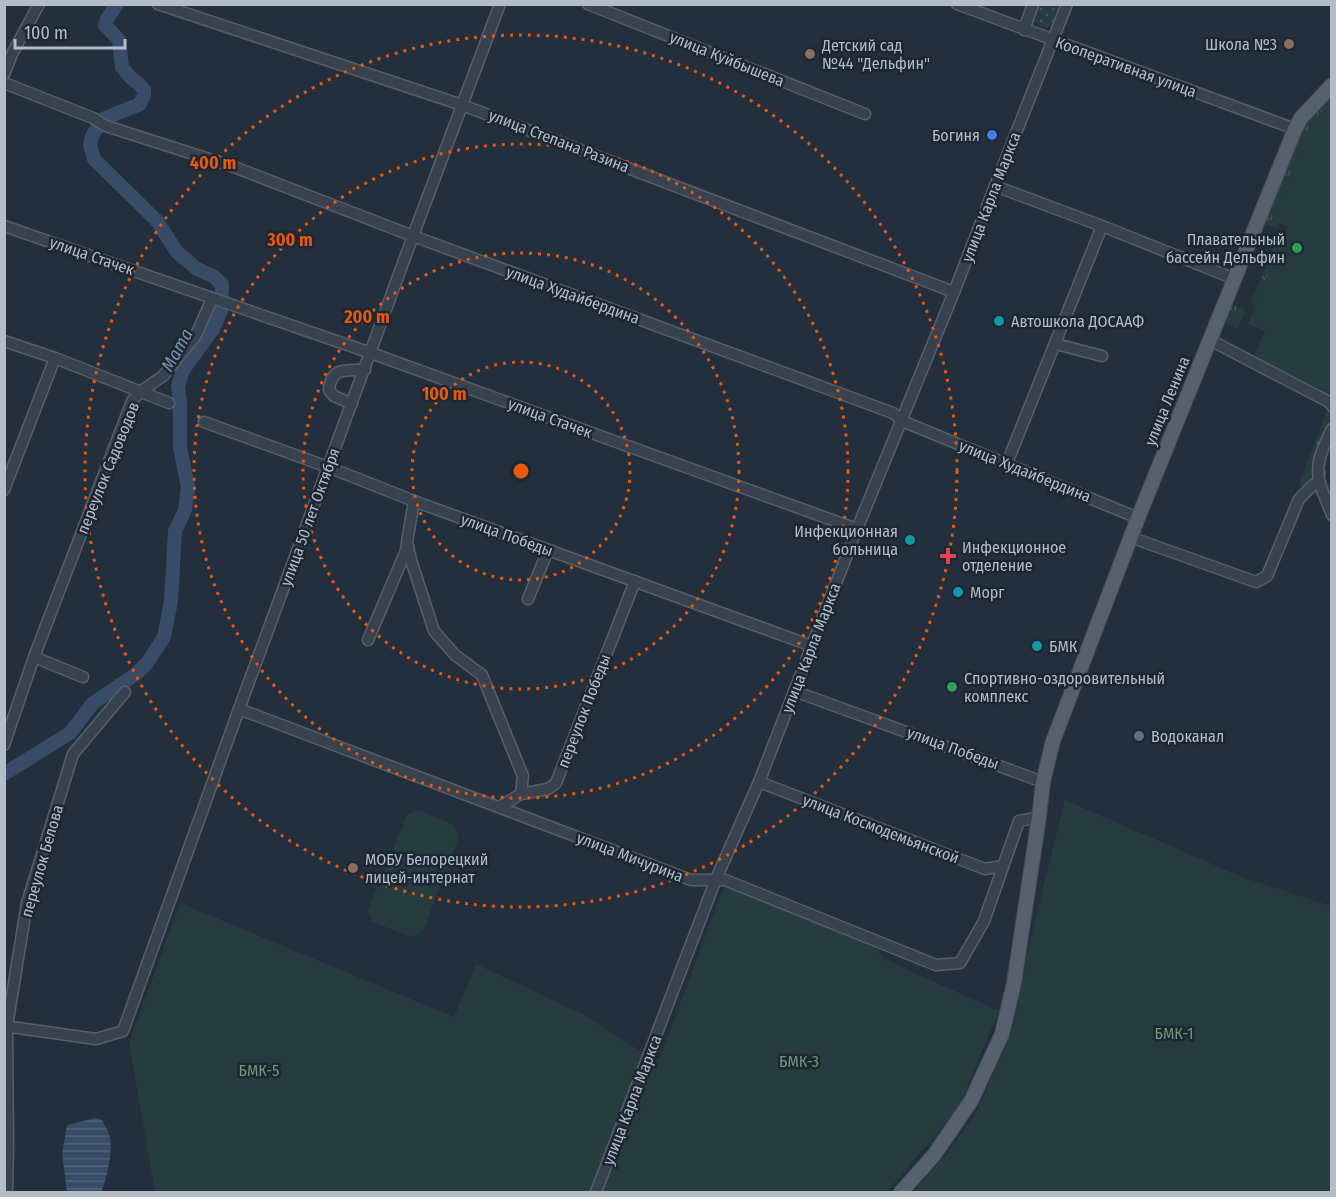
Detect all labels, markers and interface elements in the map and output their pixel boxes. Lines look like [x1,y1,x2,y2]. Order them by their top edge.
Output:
scale bar [15,12,124,50]
text: 100 m [24,22,68,44]
street label: улица Куйбышева [667,27,787,91]
street label: Кооперативная улица [1053,33,1199,101]
place label: Школа №3 [1205,35,1277,54]
place label: Детский сад №44 "Дельфин" [821,36,930,73]
marker: Школа №3 [1282,37,1296,51]
marker: Детский сад №44 "Дельфин" [803,47,817,61]
street label: улица Степана Разина [486,105,632,177]
place label: Богиня [932,126,980,145]
marker: Богиня [985,128,999,142]
street label: улица Карла Маркса [957,129,1025,265]
text: 400 m [190,152,236,174]
text: 300 m [266,229,313,251]
place label: Плавательный бассейн Дельфин [1166,230,1285,267]
street label: улица Стачек [47,233,137,280]
marker: Плавательный бассейн Дельфин [1290,241,1304,255]
street label: улица Худайбердина [504,262,642,328]
text: 200 m [343,306,390,328]
place label: Автошкола ДОСААФ [1011,312,1144,331]
marker: Автошкола ДОСААФ [992,314,1006,328]
water label: Мата [156,325,198,375]
street label: улица Ленина [1140,353,1194,448]
text: 100 m [422,383,466,405]
street label: улица Стачек [505,394,595,442]
street label: переулок Садоводов [73,399,143,537]
street label: улица Худайбердина [956,436,1094,506]
street label: улица 50 лет Октября [276,445,344,589]
centre of rings [511,461,531,481]
street label: улица Победы [458,510,556,560]
place label: Инфекционная больница [794,522,898,559]
marker: Инфекционная больница [903,533,917,547]
place label: Инфекционное отделение [962,538,1066,575]
marker: Инфекционное отделение [939,547,957,565]
street label: улица Карла Маркса [777,580,845,716]
place label: Морг [970,583,1005,602]
marker: Морг [951,585,965,599]
place label: БМК [1049,637,1078,656]
marker: БМК [1030,639,1044,653]
street label: переулок Победы [554,651,614,771]
place label: Спортивно-оздоровительный комплекс [964,669,1165,706]
marker: Спортивно-оздоровительный комплекс [945,680,959,694]
street label: улица Победы [904,723,1002,773]
place label: Водоканал [1151,727,1224,746]
marker: Водоканал [1132,729,1146,743]
street label: улица Космодемьянской [800,790,962,868]
street label: переулок Белова [17,802,67,919]
street label: улица Мичурина [574,828,686,886]
place label: МОБУ Белорецкий лицей-интернат [365,850,488,887]
marker: МОБУ Белорецкий лицей-интернат [346,861,360,875]
park label: БМК-1 [1155,1024,1193,1043]
street label: улица Карла Маркса [598,1032,666,1168]
park label: БМК-3 [779,1052,819,1071]
park label: БМК-5 [239,1061,279,1080]

